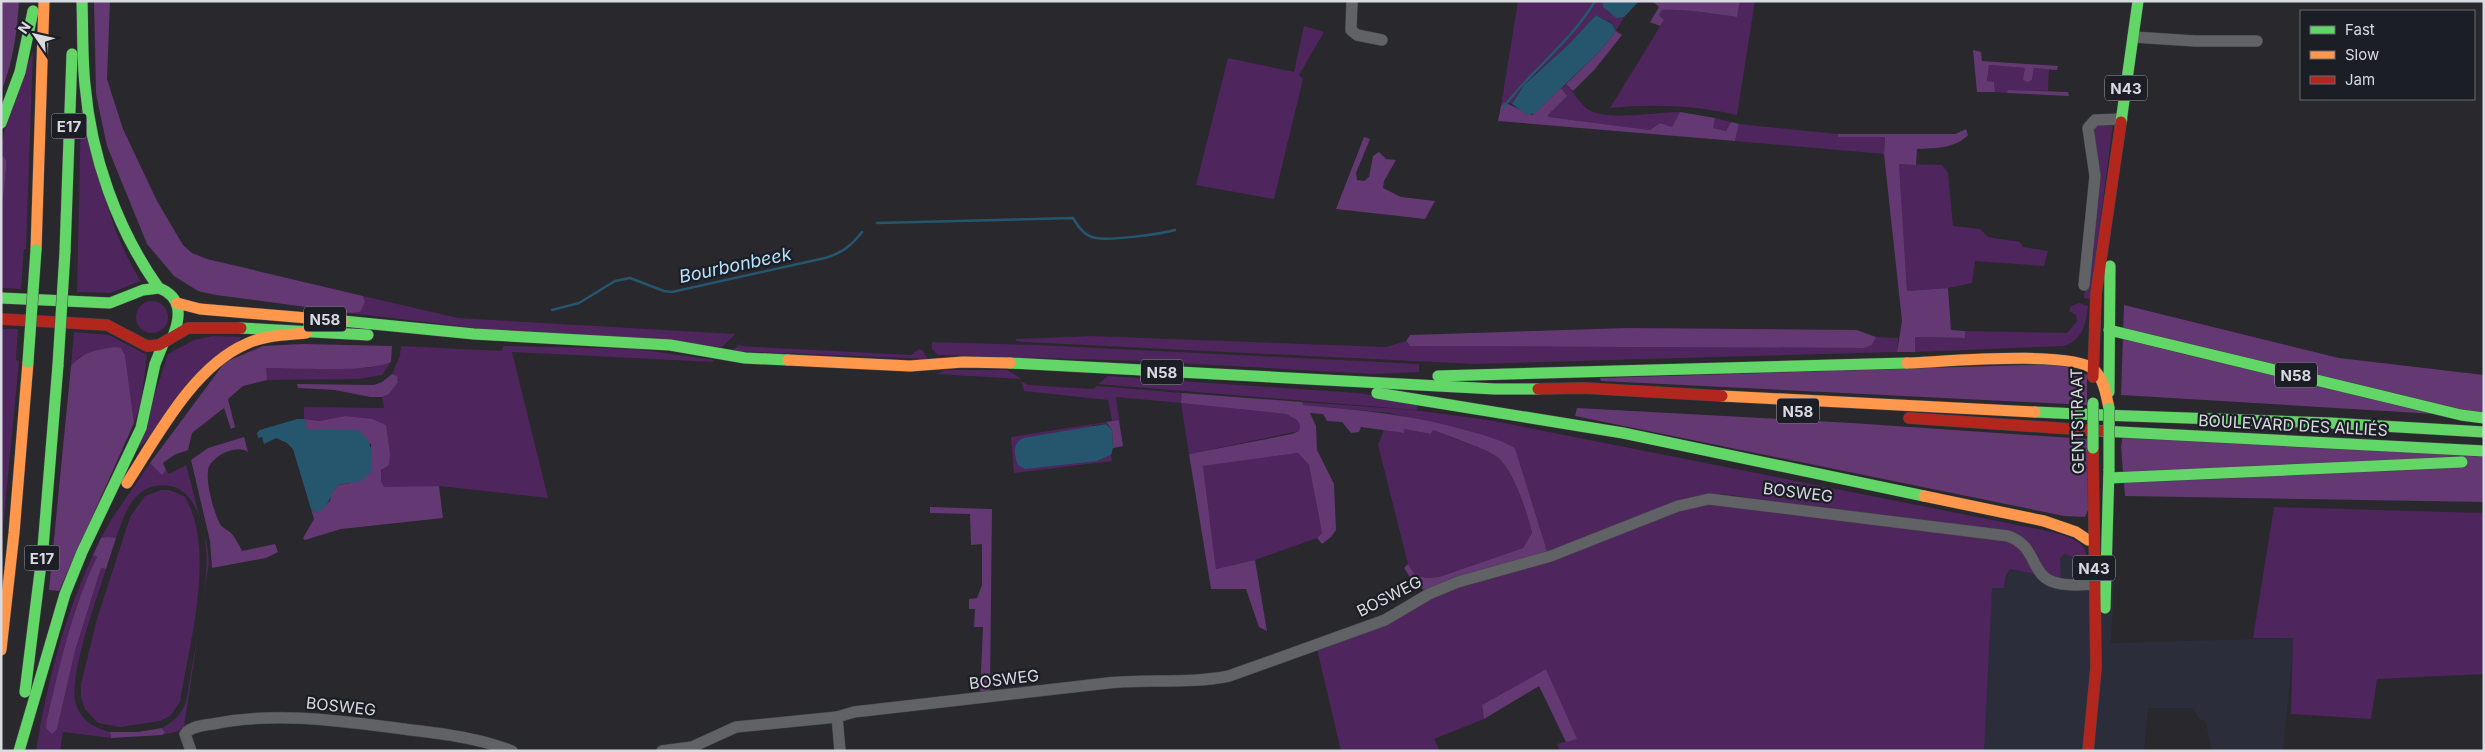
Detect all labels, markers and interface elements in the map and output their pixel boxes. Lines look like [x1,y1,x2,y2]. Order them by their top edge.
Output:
north arrow [10,10,60,60]
legend [2300,10,2475,100]
text: N [14,18,34,37]
text: Fast [2345,20,2375,39]
text: Slow [2345,45,2379,64]
text: Jam [2345,70,2375,89]
road number: N43 [2105,76,2147,100]
road number: E17 [52,114,86,138]
water label: Bourbonbeek [677,243,794,287]
road number: N58 [304,306,346,332]
road number: N58 [1141,360,1183,384]
road number: N58 [2275,362,2317,388]
street label: GENTSTRAAT [2066,368,2088,474]
road number: N58 [1777,398,1819,424]
street label: BOULEVARD DES ALLIÉS [2198,410,2388,440]
street label: BOSWEG [1762,478,1834,506]
road number: E17 [24,546,60,570]
road number: N43 [2073,556,2115,580]
street label: BOSWEG [1353,571,1425,621]
street label: BOSWEG [968,665,1040,693]
street label: BOSWEG [305,692,377,720]

